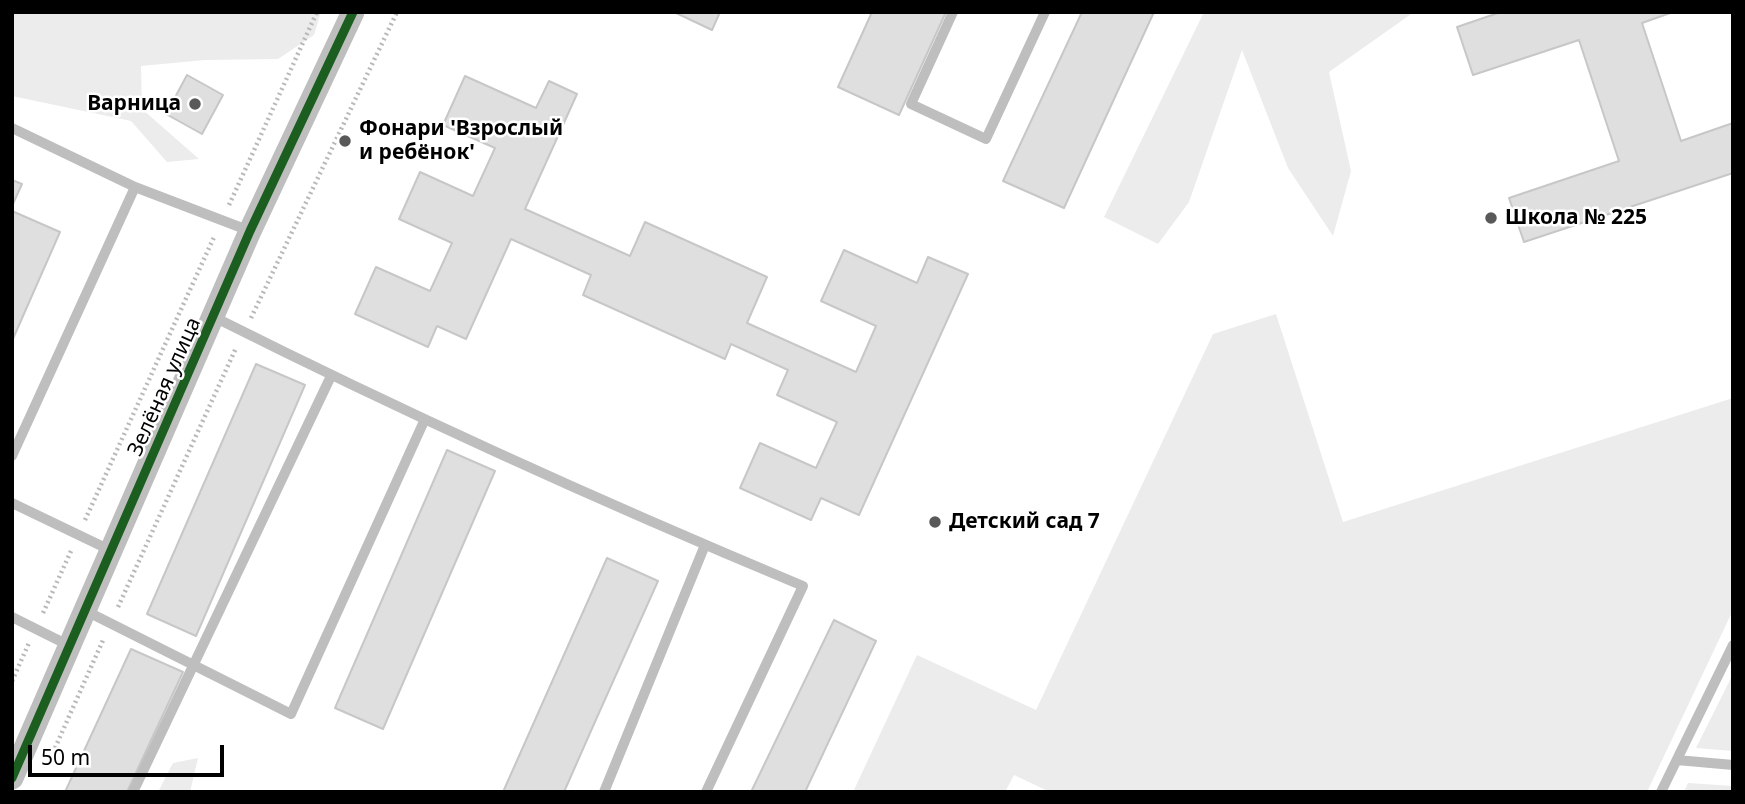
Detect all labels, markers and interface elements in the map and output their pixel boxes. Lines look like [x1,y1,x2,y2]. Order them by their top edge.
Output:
place label: Варница [87,91,181,117]
marker: Варница [187,96,203,112]
place label: Фонари 'Взрослый и ребёнок' [359,116,563,166]
marker: Фонари 'Взрослый и ребёнок' [337,133,353,149]
place label: Школа № 225 [1505,205,1647,231]
marker: Школа № 225 [1483,210,1499,226]
street label: Зелёная улица [123,314,207,460]
place label: Детский сад 7 [949,509,1100,535]
marker: Детский сад 7 [927,514,943,530]
scale bar [32,730,228,774]
text: 50 m [41,743,90,771]

